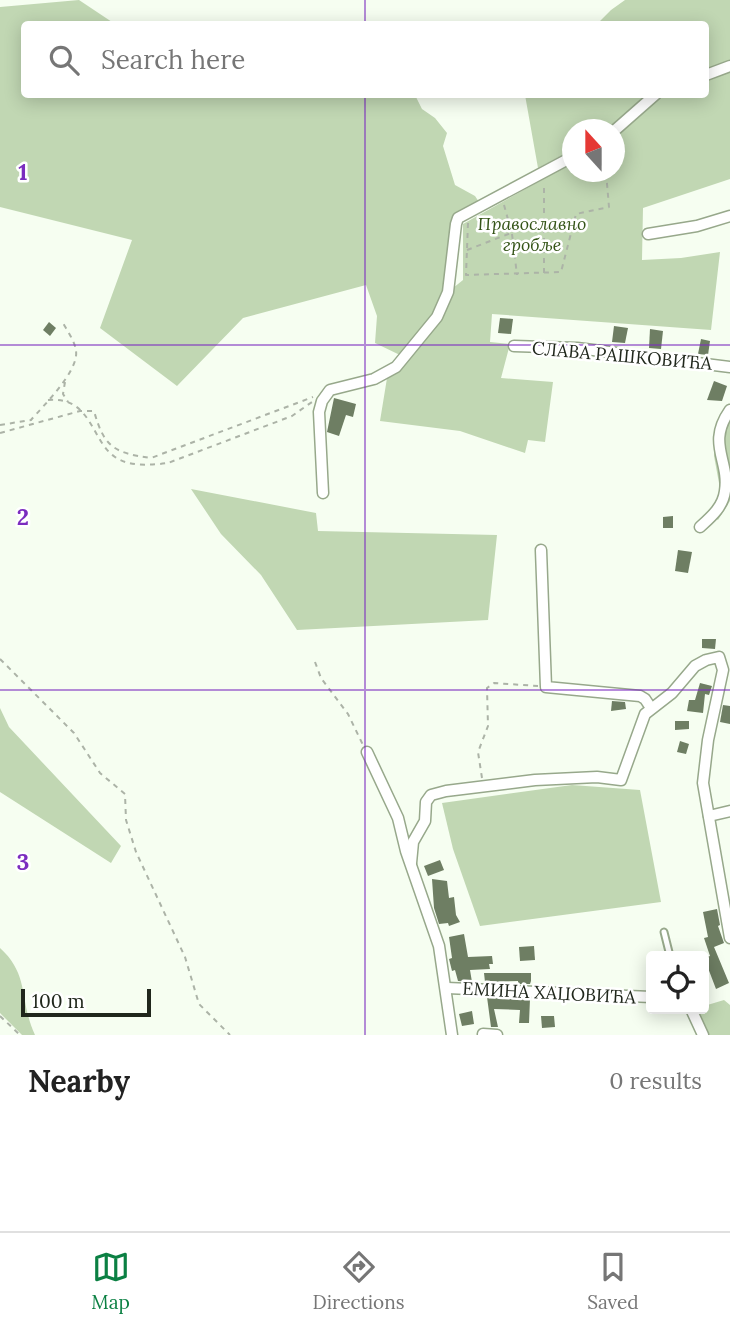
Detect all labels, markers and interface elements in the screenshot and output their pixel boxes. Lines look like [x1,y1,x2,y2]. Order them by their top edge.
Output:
search box [21,21,709,98]
icon: search [45,41,83,79]
text: Search here [101,43,245,76]
north arrow [562,119,625,182]
text: 1 [18,157,28,186]
park label: Православно гробље [478,212,586,256]
street label: СЛАВА РАШКОВИЋА [531,336,714,375]
text: 2 [17,502,29,531]
text: 3 [17,847,29,876]
map controls [646,951,709,1014]
button: locate [646,951,709,1014]
street label: ЕМИНА ХАЏОВИЋА [462,976,637,1009]
scale bar [21,986,150,1018]
text: 100 m [32,989,85,1013]
text: Nearby [28,1062,130,1100]
text: 0 results [609,1066,702,1095]
tab: Map [91,1248,130,1314]
tab: Directions [313,1248,405,1314]
tab: Saved [587,1248,639,1314]

